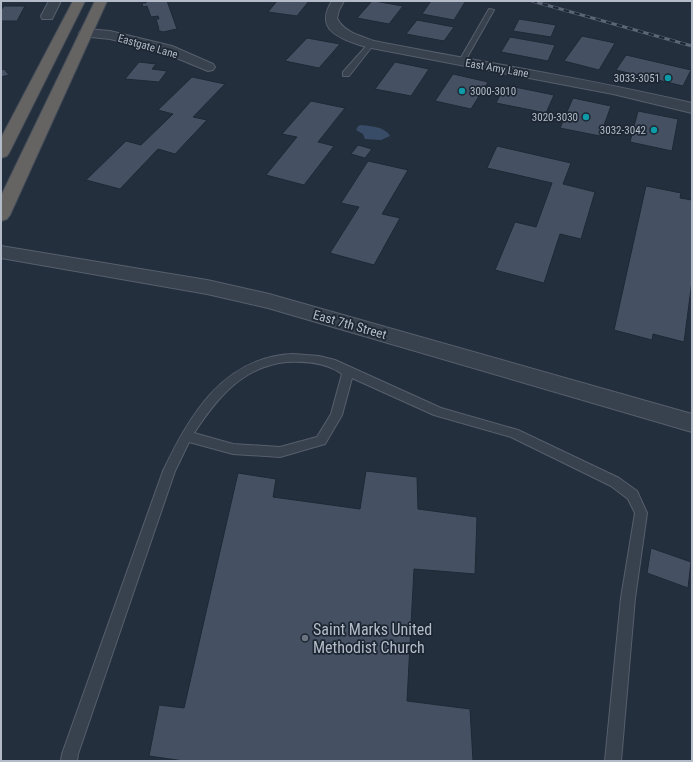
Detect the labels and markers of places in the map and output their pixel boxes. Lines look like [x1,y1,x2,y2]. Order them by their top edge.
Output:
place label: 3033-3051 [614,72,660,85]
marker: 3033-3051 [663,73,673,83]
place label: 3000-3010 [470,85,516,98]
marker: 3000-3010 [457,86,467,96]
place label: 3020-3030 [532,111,578,124]
marker: 3020-3030 [581,112,591,122]
place label: 3032-3042 [600,124,646,137]
marker: 3032-3042 [649,125,659,135]
place label: Saint Marks United Methodist Church [313,620,432,657]
marker: Saint Marks United Methodist Church [300,633,310,643]

